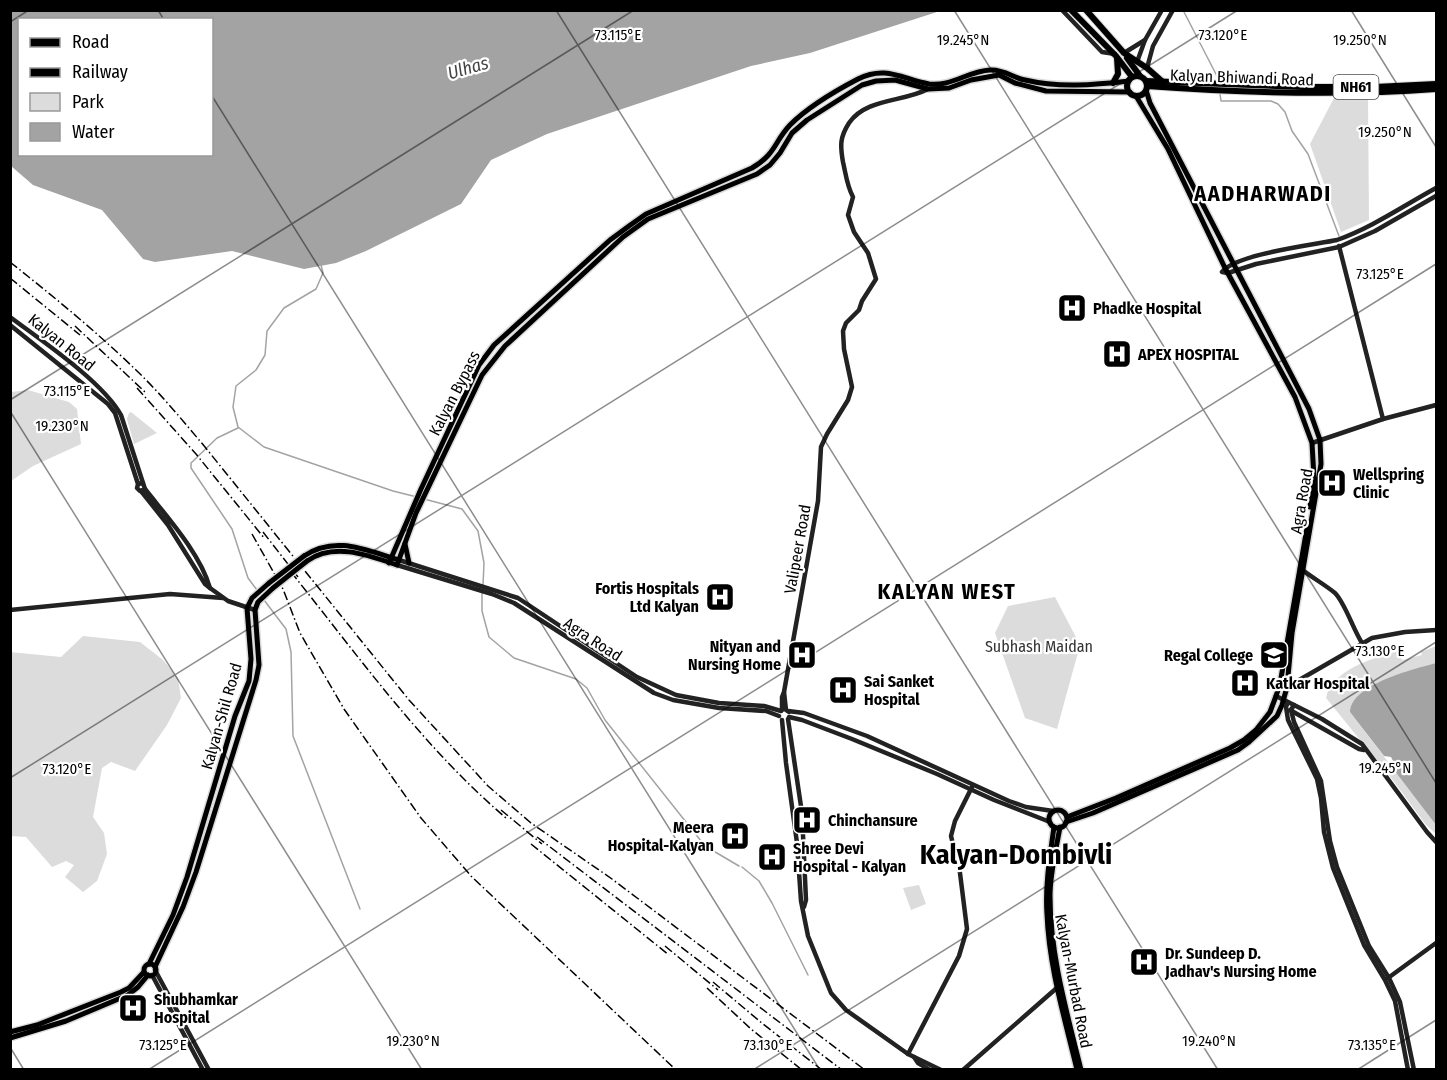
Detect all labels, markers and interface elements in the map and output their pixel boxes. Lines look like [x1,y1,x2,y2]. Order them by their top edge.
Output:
legend [18,18,213,156]
text: 73.115°E [595,26,641,44]
text: 73.120°E [1199,26,1247,44]
text: Road [72,31,109,53]
text: 19.245°N [937,31,989,49]
text: 19.250°N [1333,31,1387,49]
water label: Ulhas [445,52,491,84]
text: Railway [72,61,128,83]
street label: Kalyan Bhiwandi Road [1170,65,1314,90]
road number: NH61 [1334,75,1378,99]
text: Park [72,91,105,113]
text: Water [72,121,115,143]
text: 19.250°N [1358,123,1412,141]
district label: AADHARWADI [1193,180,1332,207]
text: 73.125°E [1356,265,1404,283]
hospital icon: Phadke Hospital [1056,292,1088,324]
place label: Phadke Hospital [1093,299,1202,318]
street label: Kalyan Road [25,310,99,375]
hospital icon: APEX HOSPITAL [1101,338,1133,370]
place label: APEX HOSPITAL [1137,345,1240,364]
street label: Kalyan Bypass [425,348,484,439]
text: 73.115°E [44,382,90,400]
text: 19.230°N [35,417,89,435]
place label: Wellspring Clinic [1353,465,1424,502]
street label: Agra Road [1286,467,1317,535]
hospital icon: Wellspring Clinic [1316,467,1348,499]
street label: Valipeer Road [780,503,815,595]
district label: KALYAN WEST [878,578,1016,605]
place label: Fortis Hospitals Ltd Kalyan [595,579,699,616]
hospital icon: Fortis Hospitals Ltd Kalyan [704,581,736,613]
street label: Agra Road [560,614,625,665]
place label: Nityan and Nursing Home [688,637,781,674]
park label: Subhash Maidan [985,637,1093,656]
hospital icon: Nityan and Nursing Home [786,639,818,671]
school or university icon: Regal College [1258,639,1290,671]
text: 73.130°E [1356,642,1404,660]
place label: Regal College [1164,646,1253,665]
street label: Kalyan-Shil Road [197,661,246,772]
hospital icon: Katkar Hospital [1229,667,1261,699]
place label: Sai Sanket Hospital [864,672,934,709]
hospital icon: Sai Sanket Hospital [827,674,859,706]
place label: Katkar Hospital [1266,674,1370,693]
text: 19.245°N [1359,759,1411,777]
text: 73.120°E [43,760,91,778]
hospital icon: Chinchansure [791,804,823,836]
place label: Chinchansure [828,811,918,830]
place label: Meera Hospital-Kalyan [608,818,714,855]
hospital icon: Meera Hospital-Kalyan [719,820,751,852]
district label: Kalyan-Dombivli [920,838,1112,871]
place label: Shree Devi Hospital - Kalyan [793,839,906,876]
hospital icon: Shree Devi Hospital - Kalyan [756,841,788,873]
street label: Kalyan-Murbad Road [1051,912,1096,1050]
place label: Dr. Sundeep D. Jadhav's Nursing Home [1164,944,1317,981]
hospital icon: Dr. Sundeep D. Jadhav's Nursing Home [1128,946,1160,978]
place label: Shubhamkar Hospital [154,990,238,1027]
hospital icon: Shubhamkar Hospital [117,992,149,1024]
text: 19.230°N [386,1032,440,1050]
text: 19.240°N [1182,1032,1236,1050]
text: 73.125°E [139,1036,187,1054]
text: 73.130°E [744,1036,792,1054]
text: 73.135°E [1348,1036,1396,1054]

